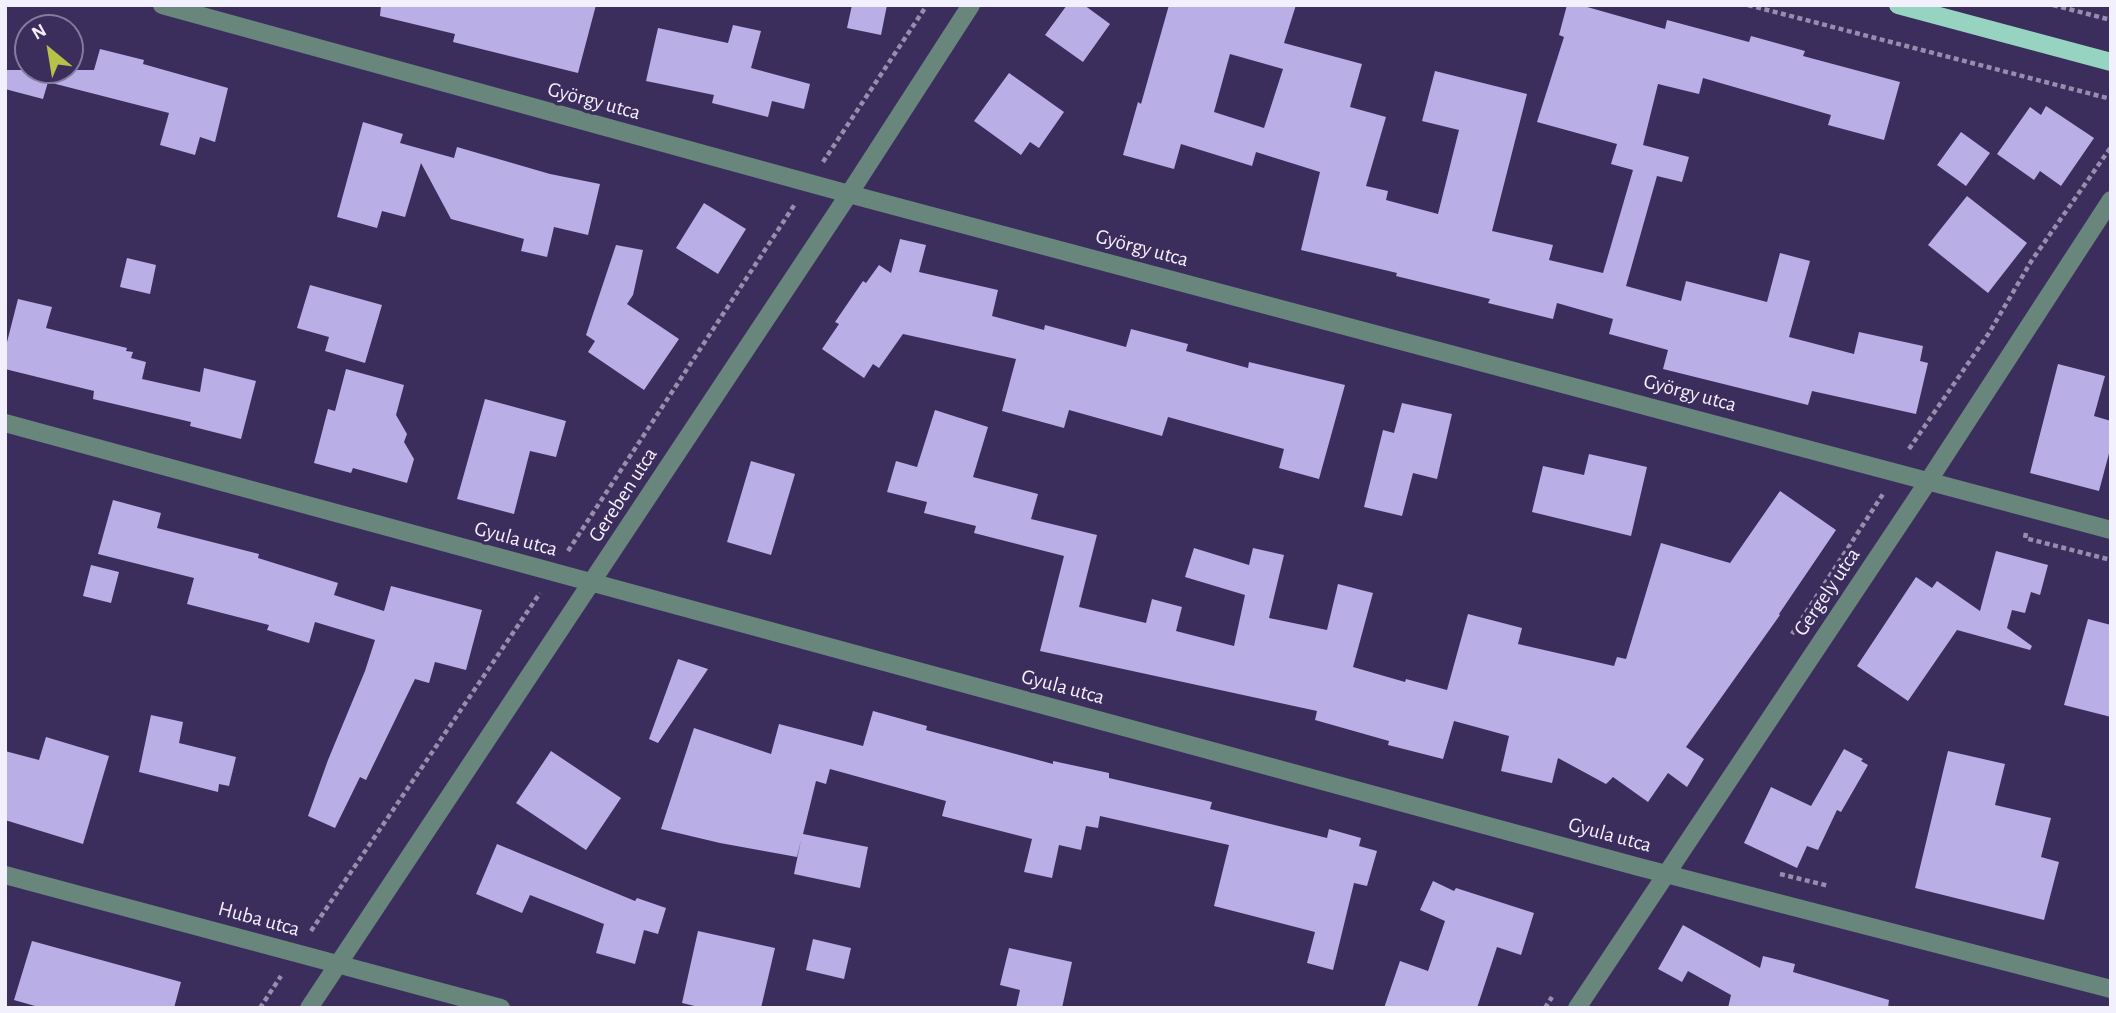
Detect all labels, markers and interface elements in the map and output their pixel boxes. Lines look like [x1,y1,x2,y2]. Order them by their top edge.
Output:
north arrow [14,14,84,84]
text: N [29,21,50,44]
street label: György utca [545,77,643,125]
street label: György utca [1093,224,1191,272]
street label: György utca [1641,369,1739,417]
street label: Gereben utca [583,443,663,547]
street label: Gyula utca [472,516,560,562]
street label: Gergely utca [1788,543,1866,641]
street label: Gyula utca [1019,664,1107,710]
street label: Gyula utca [1566,812,1654,858]
street label: Huba utca [215,896,303,942]

